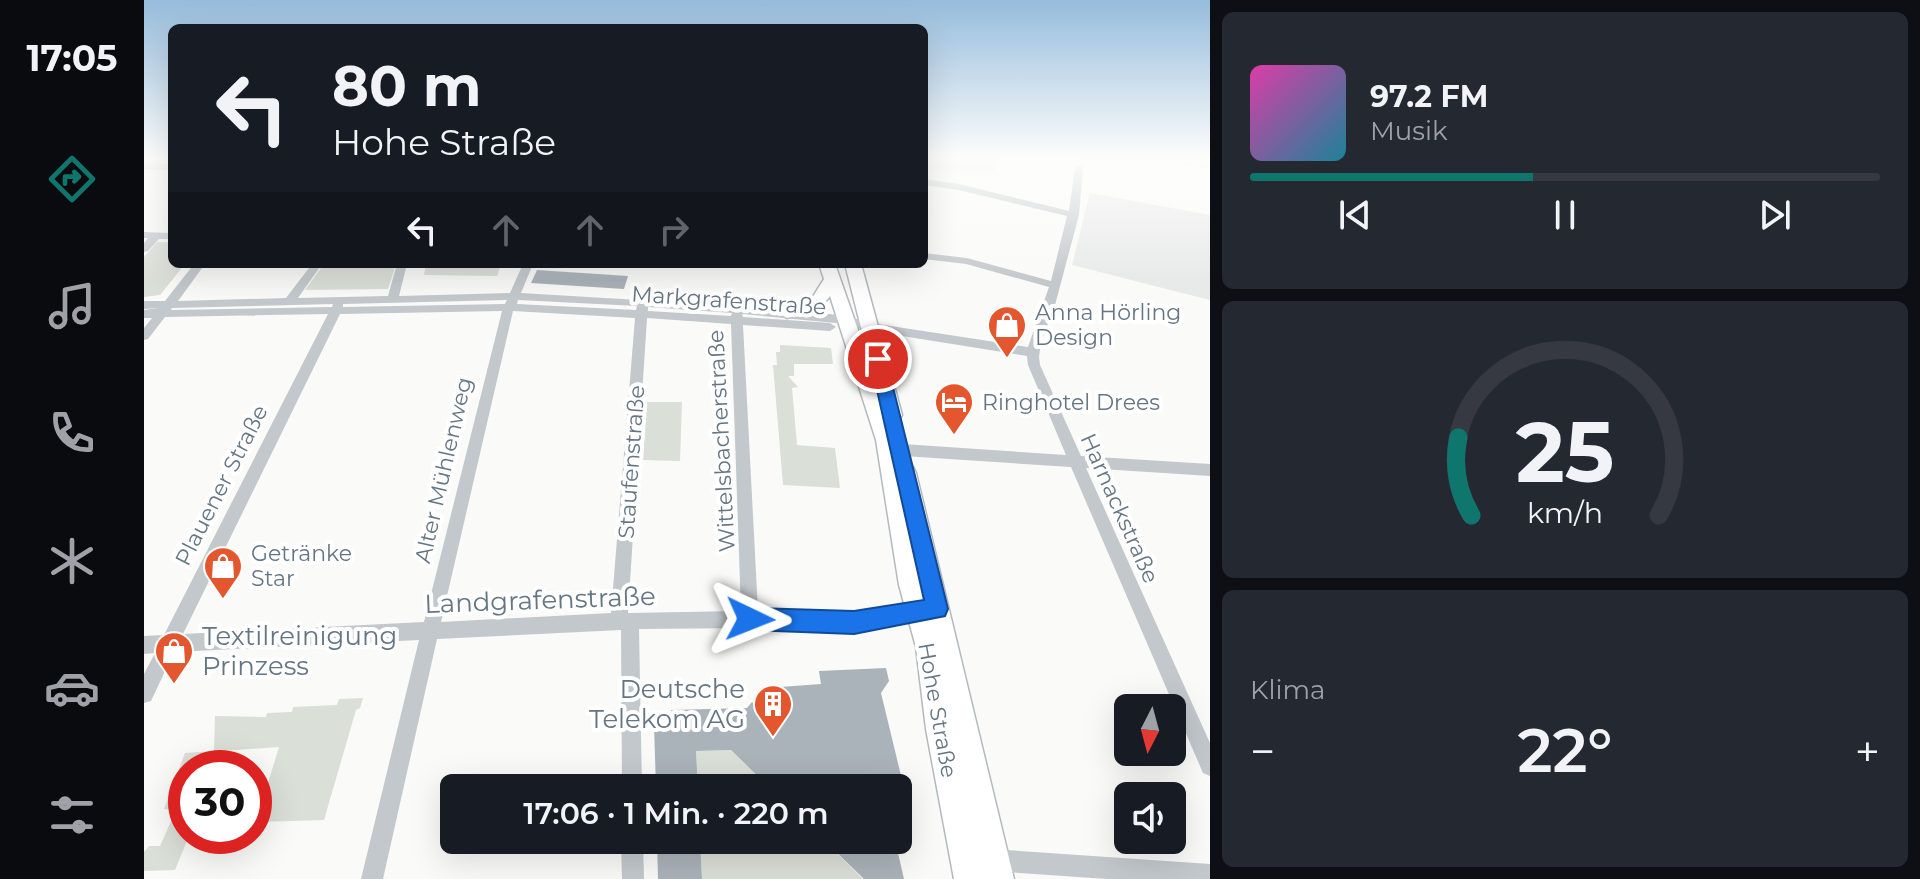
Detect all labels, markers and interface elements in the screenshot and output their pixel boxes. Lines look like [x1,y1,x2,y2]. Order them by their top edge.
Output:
text: 17:05 [26,36,118,80]
text: 80 m [332,52,482,120]
icon: left [200,56,304,160]
text: 97.2 FM [1370,78,1488,115]
text: Musik [1370,115,1448,147]
text: Hohe Straße [332,120,556,164]
icon: directions [44,151,100,207]
icon: previous [1333,193,1377,237]
icon: pause [1543,193,1587,237]
icon: next [1753,193,1797,237]
icon: left [400,208,444,252]
icon: ahead [484,208,528,252]
icon: ahead [568,208,612,252]
icon: right [652,208,696,252]
icon: music [44,278,100,334]
street label: Markgrafenstraße [631,280,827,321]
place label: Anna Hörling Design [1035,299,1181,351]
shop icon: Anna Hörling Design [986,304,1028,359]
pin [844,325,912,393]
street label: Wittelsbacherstraße [702,329,741,553]
icon: arrive [856,337,900,381]
street label: Alter Mühlenweg [409,375,478,566]
hotel icon: Ringhotel Drees [933,381,975,436]
street label: Staufenstraße [613,384,650,540]
place label: Ringhotel Drees [982,389,1160,416]
street label: Plauener Straße [169,400,274,570]
text: 25 [1516,400,1614,502]
icon: phone [44,405,100,461]
street label: Harnackstraße [1074,429,1165,587]
text: km/h [1527,495,1603,530]
icon: climate [44,533,100,589]
place label: Getränke Star [251,540,352,592]
shop icon: Getränke Star [202,545,244,600]
position arrow [708,577,792,661]
street label: Landgrafenstraße [424,580,656,620]
place label: Textilreinigung Prinzess [202,620,397,682]
shop icon: Textilreinigung Prinzess [153,630,195,685]
street label: Hohe Straße [912,640,963,780]
icon: car [44,660,100,716]
place label: Deutsche Telekom AG [589,673,745,735]
text: Klima [1250,674,1325,706]
building icon: Deutsche Telekom AG [752,683,794,738]
north arrow [1114,694,1186,766]
map controls [1114,694,1186,854]
text: 22° [1518,714,1612,787]
text: − [1250,724,1275,778]
text: + [1855,724,1880,778]
speed limit sign: 30 [168,750,272,854]
button: sound [1114,782,1186,854]
icon: filters [44,787,100,843]
text: 17:06 · 1 Min. · 220 m [523,795,829,832]

